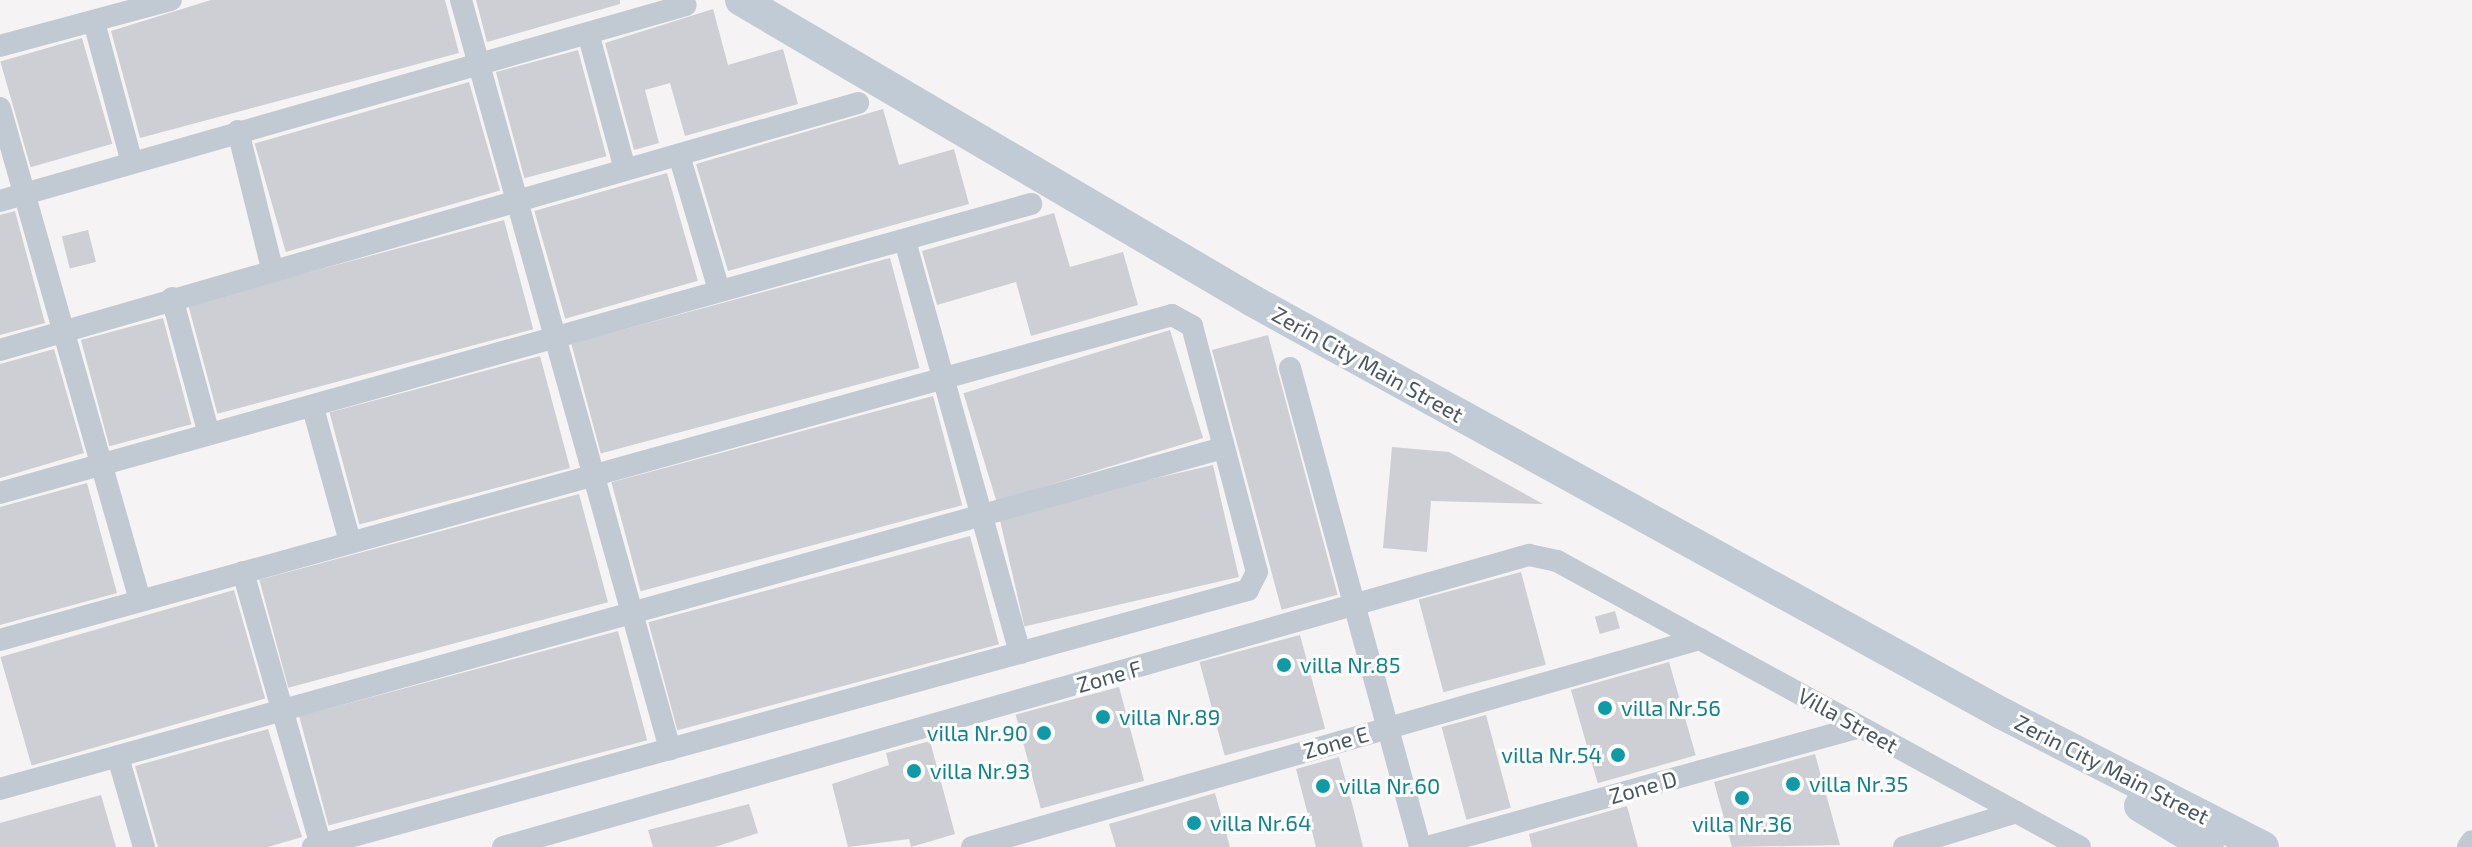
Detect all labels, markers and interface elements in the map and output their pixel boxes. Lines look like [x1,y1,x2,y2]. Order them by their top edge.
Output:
street label: Zerin City Main Street [1268,300,1468,428]
place label: villa Nr.85 [1300,652,1400,678]
street label: Zone F [1073,654,1145,698]
marker: villa Nr.85 [1275,656,1293,674]
street label: Villa Street [1793,682,1903,758]
place label: villa Nr.56 [1621,695,1721,721]
marker: villa Nr.56 [1596,699,1614,717]
place label: villa Nr.89 [1119,704,1220,730]
marker: villa Nr.89 [1094,708,1112,726]
street label: Zerin City Main Street [2010,708,2214,830]
place label: villa Nr.90 [927,720,1028,746]
street label: Zone E [1300,720,1372,764]
marker: villa Nr.90 [1035,724,1053,742]
place label: villa Nr.54 [1501,742,1602,768]
marker: villa Nr.54 [1609,746,1627,764]
place label: villa Nr.93 [930,758,1030,784]
marker: villa Nr.93 [905,762,923,780]
street label: Zone D [1606,765,1680,809]
place label: villa Nr.35 [1809,771,1908,797]
place label: villa Nr.60 [1339,773,1440,799]
marker: villa Nr.35 [1784,775,1802,793]
marker: villa Nr.60 [1314,777,1332,795]
marker: villa Nr.36 [1733,789,1751,807]
place label: villa Nr.64 [1210,810,1311,836]
place label: villa Nr.36 [1692,811,1792,837]
marker: villa Nr.64 [1185,814,1203,832]

